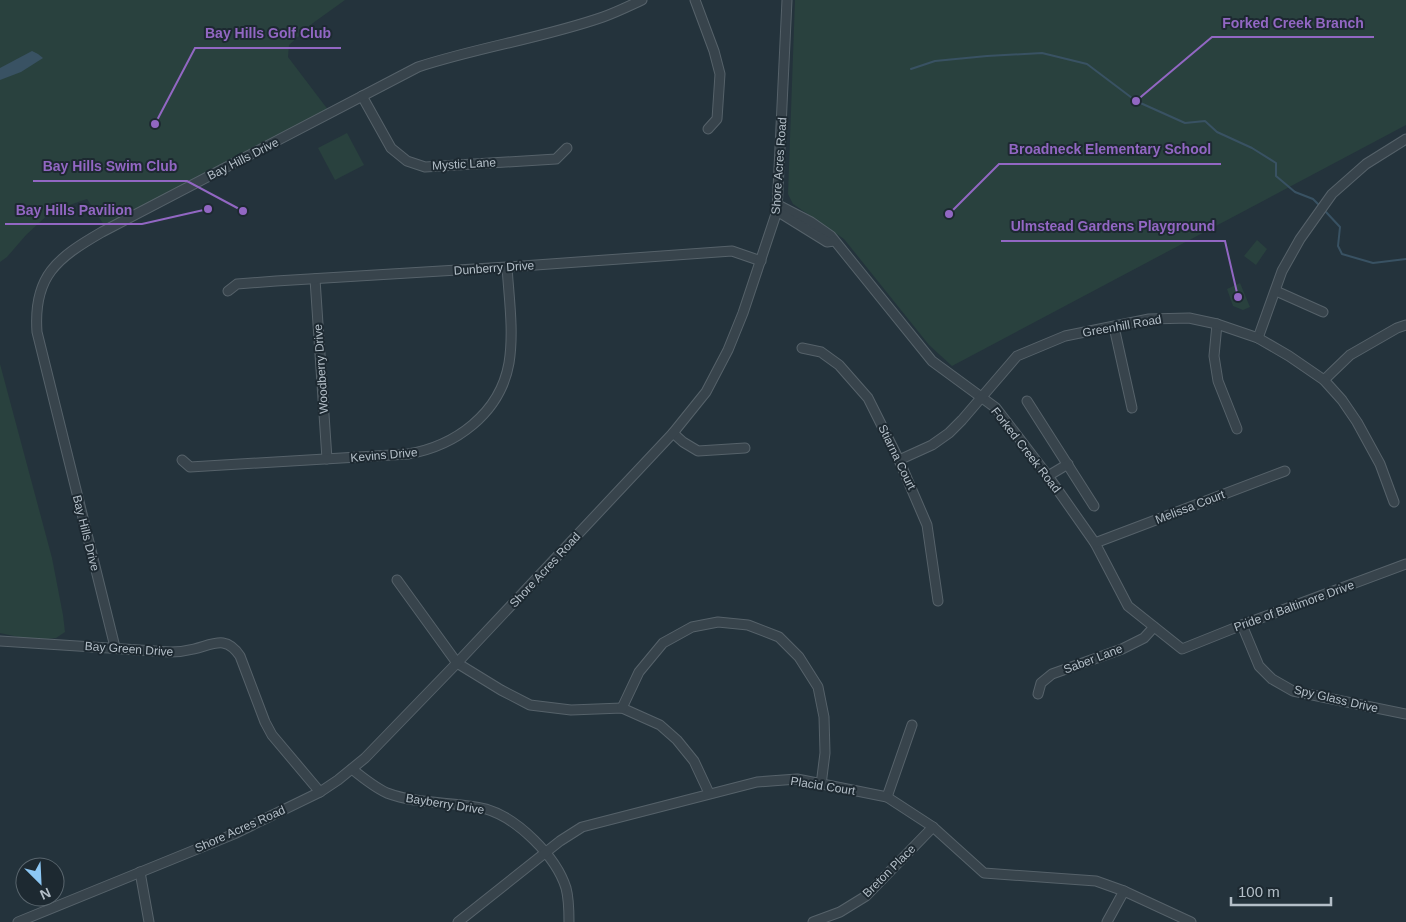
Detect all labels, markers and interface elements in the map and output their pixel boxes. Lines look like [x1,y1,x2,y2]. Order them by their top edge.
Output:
callout: Forked Creek Branch [1212,8,1374,37]
text: Forked Creek Branch [1222,15,1364,31]
callout: Bay Hills Golf Club [195,19,341,48]
text: Bay Hills Golf Club [205,25,331,41]
street label: Shore Acres Road [769,117,789,215]
street label: Bay Hills Drive [205,135,281,183]
callout: Broadneck Elementary School [999,135,1221,164]
text: Broadneck Elementary School [1009,141,1211,157]
callout: Bay Hills Swim Club [33,152,187,181]
street label: Mystic Lane [432,155,497,173]
text: Bay Hills Swim Club [43,158,177,174]
callout: Bay Hills Pavilion [5,195,142,224]
text: Bay Hills Pavilion [16,202,132,218]
callout: Ulmstead Gardens Playground [1001,212,1225,241]
text: Ulmstead Gardens Playground [1011,218,1215,234]
street label: Dunberry Drive [453,258,535,278]
street label: Greenhill Road [1081,312,1163,340]
street label: Woodberry Drive [311,323,331,414]
street label: Forked Creek Road [988,404,1064,496]
street label: Stiarna Court [875,422,919,492]
street label: Kevins Drive [350,445,418,465]
street label: Melissa Court [1153,487,1227,527]
street label: Bay Hills Drive [70,493,102,573]
street label: Shore Acres Road [507,530,583,610]
street label: Pride of Baltimore Drive [1232,578,1356,634]
street label: Bay Green Drive [84,639,174,659]
street label: Saber Lane [1062,641,1125,677]
street label: Spy Glass Drive [1293,683,1380,716]
street label: Placid Court [790,774,857,798]
street label: Bayberry Drive [405,791,486,817]
street label: Shore Acres Road [193,803,287,855]
street label: Breton Place [860,842,918,900]
north arrow [15,857,65,907]
scale bar [1231,874,1331,906]
text: 100 m [1238,883,1280,900]
text: N [37,885,53,903]

